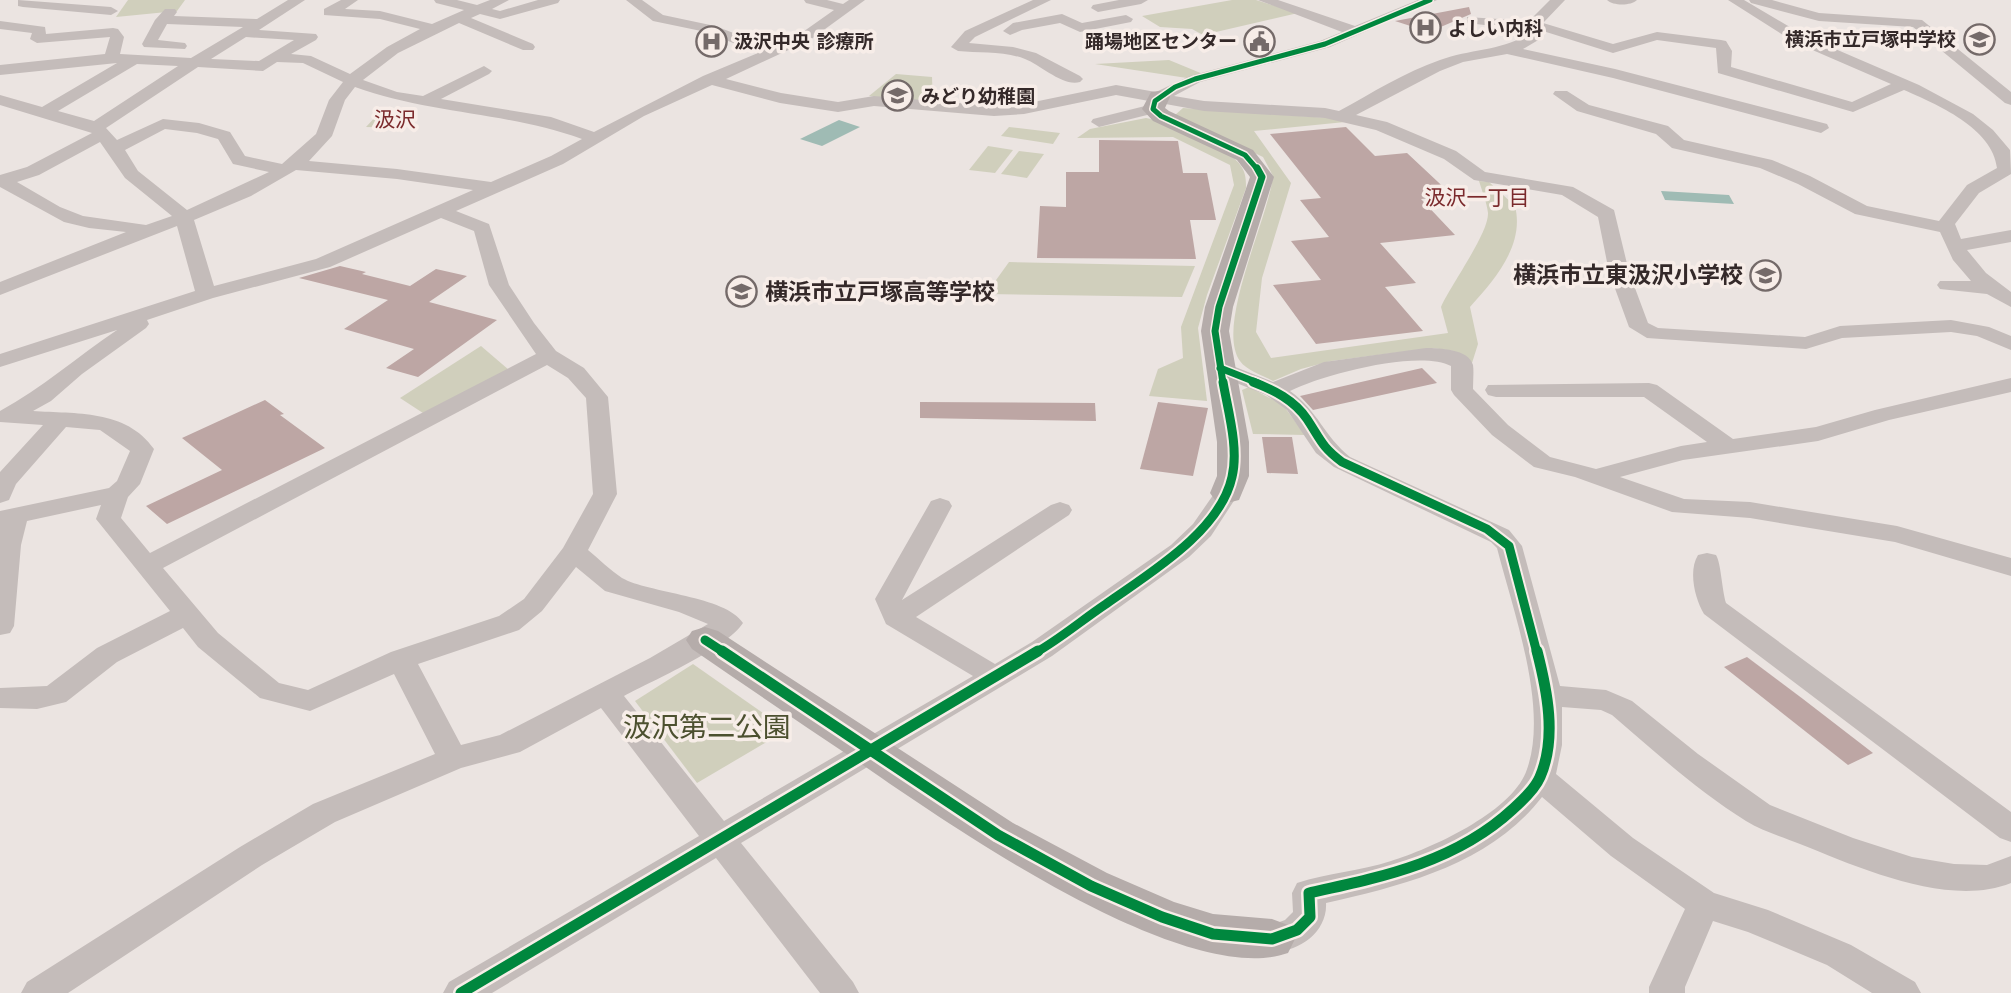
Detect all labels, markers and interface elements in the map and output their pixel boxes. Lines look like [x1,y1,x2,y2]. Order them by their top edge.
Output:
hospital icon: よしい内科 [1408,11,1442,45]
place label: よしい内科 [1448,17,1543,39]
school or university icon: 横浜市立戸塚中学校 [1962,22,1996,56]
hospital icon: 汲沢中央 診療所 [694,24,728,58]
public building icon: 踊場地区センター [1243,24,1277,58]
place label: 横浜市立戸塚中学校 [1785,28,1956,50]
place label: 汲沢中央 診療所 [734,30,874,52]
place label: 踊場地区センター [1085,30,1237,52]
school or university icon: みどり幼稚園 [881,79,915,113]
place label: みどり幼稚園 [921,85,1035,107]
district label: 汲沢 [374,108,416,132]
district label: 汲沢一丁目 [1425,186,1530,210]
school or university icon: 横浜市立東汲沢小学校 [1749,258,1783,292]
place label: 横浜市立東汲沢小学校 [1513,262,1743,288]
school or university icon: 横浜市立戸塚高等学校 [725,275,759,309]
place label: 横浜市立戸塚高等学校 [765,279,995,305]
park label: 汲沢第二公園 [623,711,791,744]

